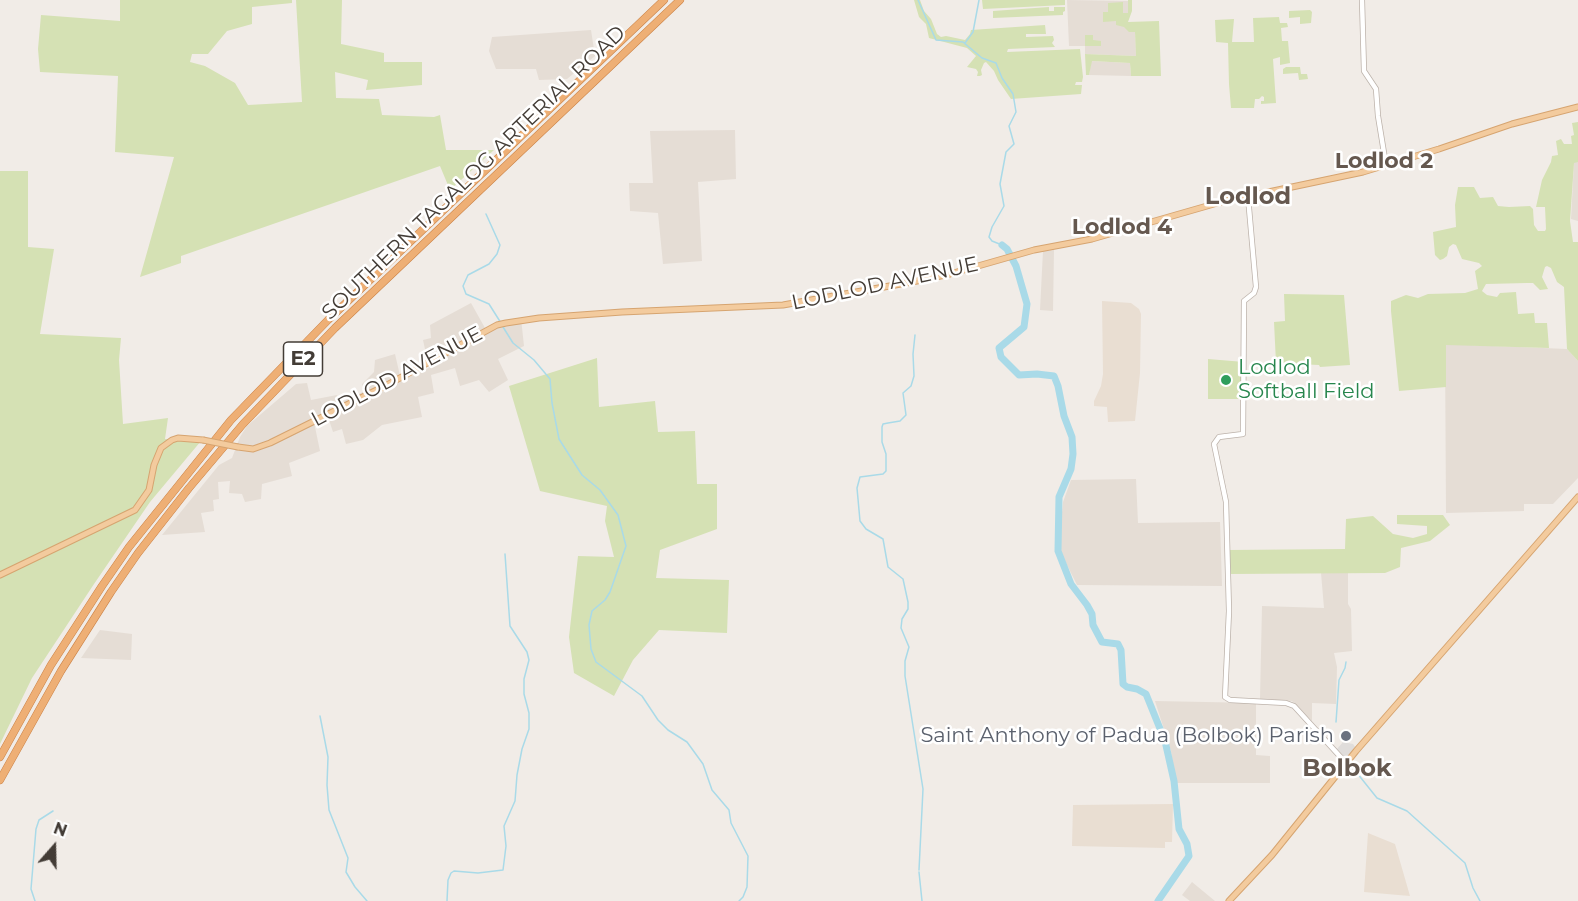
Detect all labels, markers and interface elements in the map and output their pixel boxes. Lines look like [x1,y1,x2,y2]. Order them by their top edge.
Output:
street label: SOUTHERN TAGALOG ARTERIAL ROAD [317,21,631,325]
district label: Lodlod 2 [1335,149,1433,175]
district label: Lodlod [1205,183,1291,211]
district label: Lodlod 4 [1072,215,1172,241]
street label: LODLOD AVENUE [789,252,981,316]
street label: LODLOD AVENUE [307,321,487,433]
road number: E2 [284,342,322,376]
place label: Lodlod Softball Field [1238,355,1375,405]
marker: Lodlod Softball Field [1219,373,1233,387]
place label: Saint Anthony of Padua (Bolbok) Parish [920,723,1334,749]
marker: Saint Anthony of Padua (Bolbok) Parish [1339,729,1353,743]
district label: Bolbok [1302,755,1392,783]
north arrow [24,817,84,877]
text: N [51,818,70,841]

